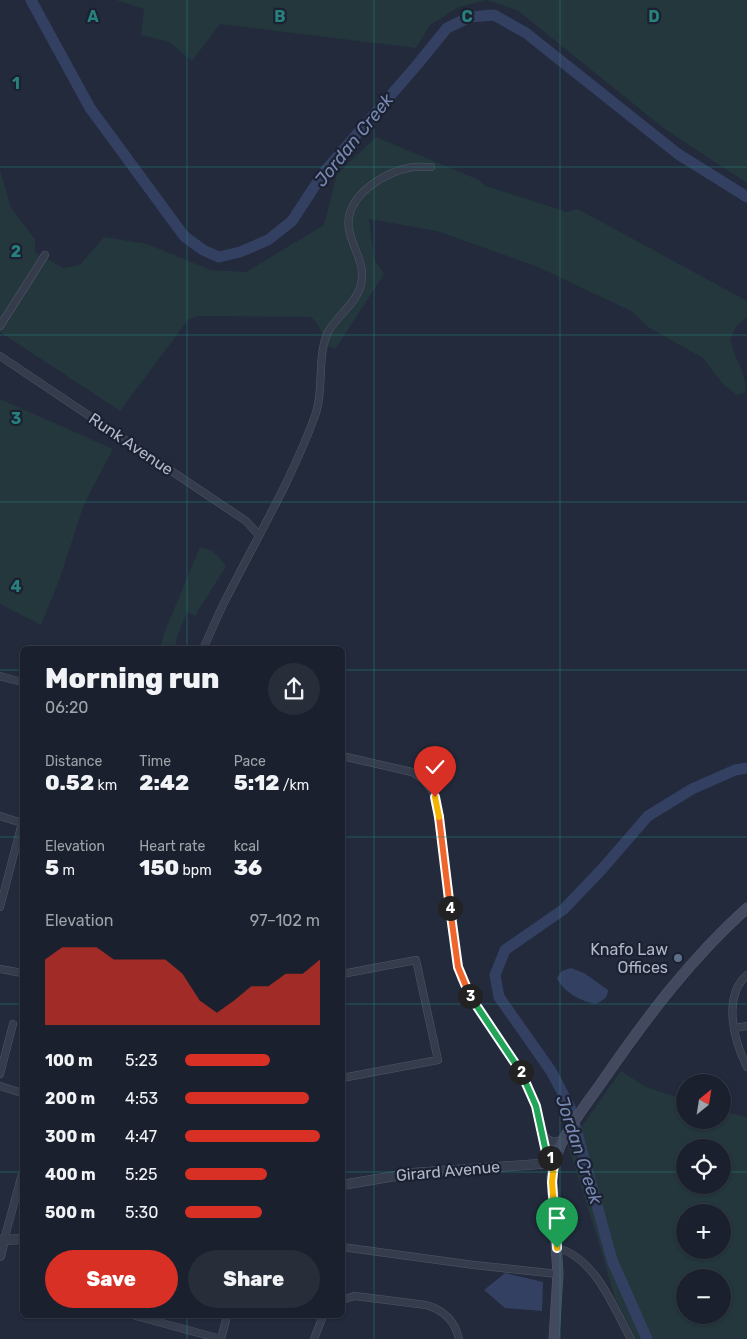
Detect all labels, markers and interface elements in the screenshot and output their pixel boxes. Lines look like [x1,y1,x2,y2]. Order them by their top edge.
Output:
text: A [87,7,99,26]
text: B [274,7,286,26]
text: C [461,7,473,26]
text: D [648,7,660,26]
text: 1 [12,74,20,93]
water label: Jordan Creek [310,89,399,191]
text: 2 [11,242,21,261]
text: 3 [11,409,21,428]
street label: Runk Avenue [85,409,177,479]
text: 4 [11,577,22,596]
text: Morning run [45,662,219,695]
button: share [268,663,320,715]
text: 06:20 [45,698,88,717]
pin [414,746,456,797]
text: Distance [45,753,102,770]
text: Time [139,753,171,770]
text: Pace [234,753,266,770]
icon: check [421,753,449,781]
text: 0.52 [45,770,94,795]
text: 2:42 [139,770,189,795]
text: 5:12 [234,770,279,795]
text: km [94,777,117,794]
text: /km [279,777,309,794]
text: Elevation [45,838,105,855]
text: Heart rate [139,838,205,855]
text: kcal [234,838,259,855]
text: 5 [45,855,59,880]
text: 150 [139,855,179,880]
text: 36 [234,855,262,880]
text: m [59,862,75,879]
text: bpm [179,862,212,879]
pin: 4 [438,896,462,920]
text: 4 [446,900,455,917]
text: Elevation [45,911,114,930]
text: 97–102 m [250,911,320,930]
place label: Knafo Law Offices [590,940,668,977]
marker: Knafo Law Offices [672,952,684,964]
pin: 3 [458,984,482,1008]
text: 3 [466,988,475,1005]
text: 100 m [45,1051,93,1070]
text: 5:23 [125,1051,158,1070]
pin: 2 [508,1060,534,1084]
text: 2 [517,1064,526,1081]
north arrow [676,1074,731,1129]
map controls [676,1074,731,1324]
text: 200 m [45,1089,95,1108]
text: 4:53 [125,1089,158,1108]
water label: Jordan Creek [551,1093,607,1208]
text: 300 m [45,1127,95,1146]
text: 4:47 [125,1127,157,1146]
button: locate [676,1139,731,1194]
pin: 1 [538,1146,562,1170]
text: 1 [547,1150,554,1167]
street label: Girard Avenue [395,1157,501,1185]
text: 400 m [45,1165,96,1184]
text: 5:25 [125,1165,158,1184]
pin [536,1197,578,1248]
text: 500 m [45,1203,95,1222]
text: 5:30 [125,1203,158,1222]
icon: arrive [543,1204,571,1232]
button: + [676,1204,731,1259]
button: Save [45,1250,178,1308]
button: Share [188,1250,320,1308]
button: − [676,1269,731,1324]

